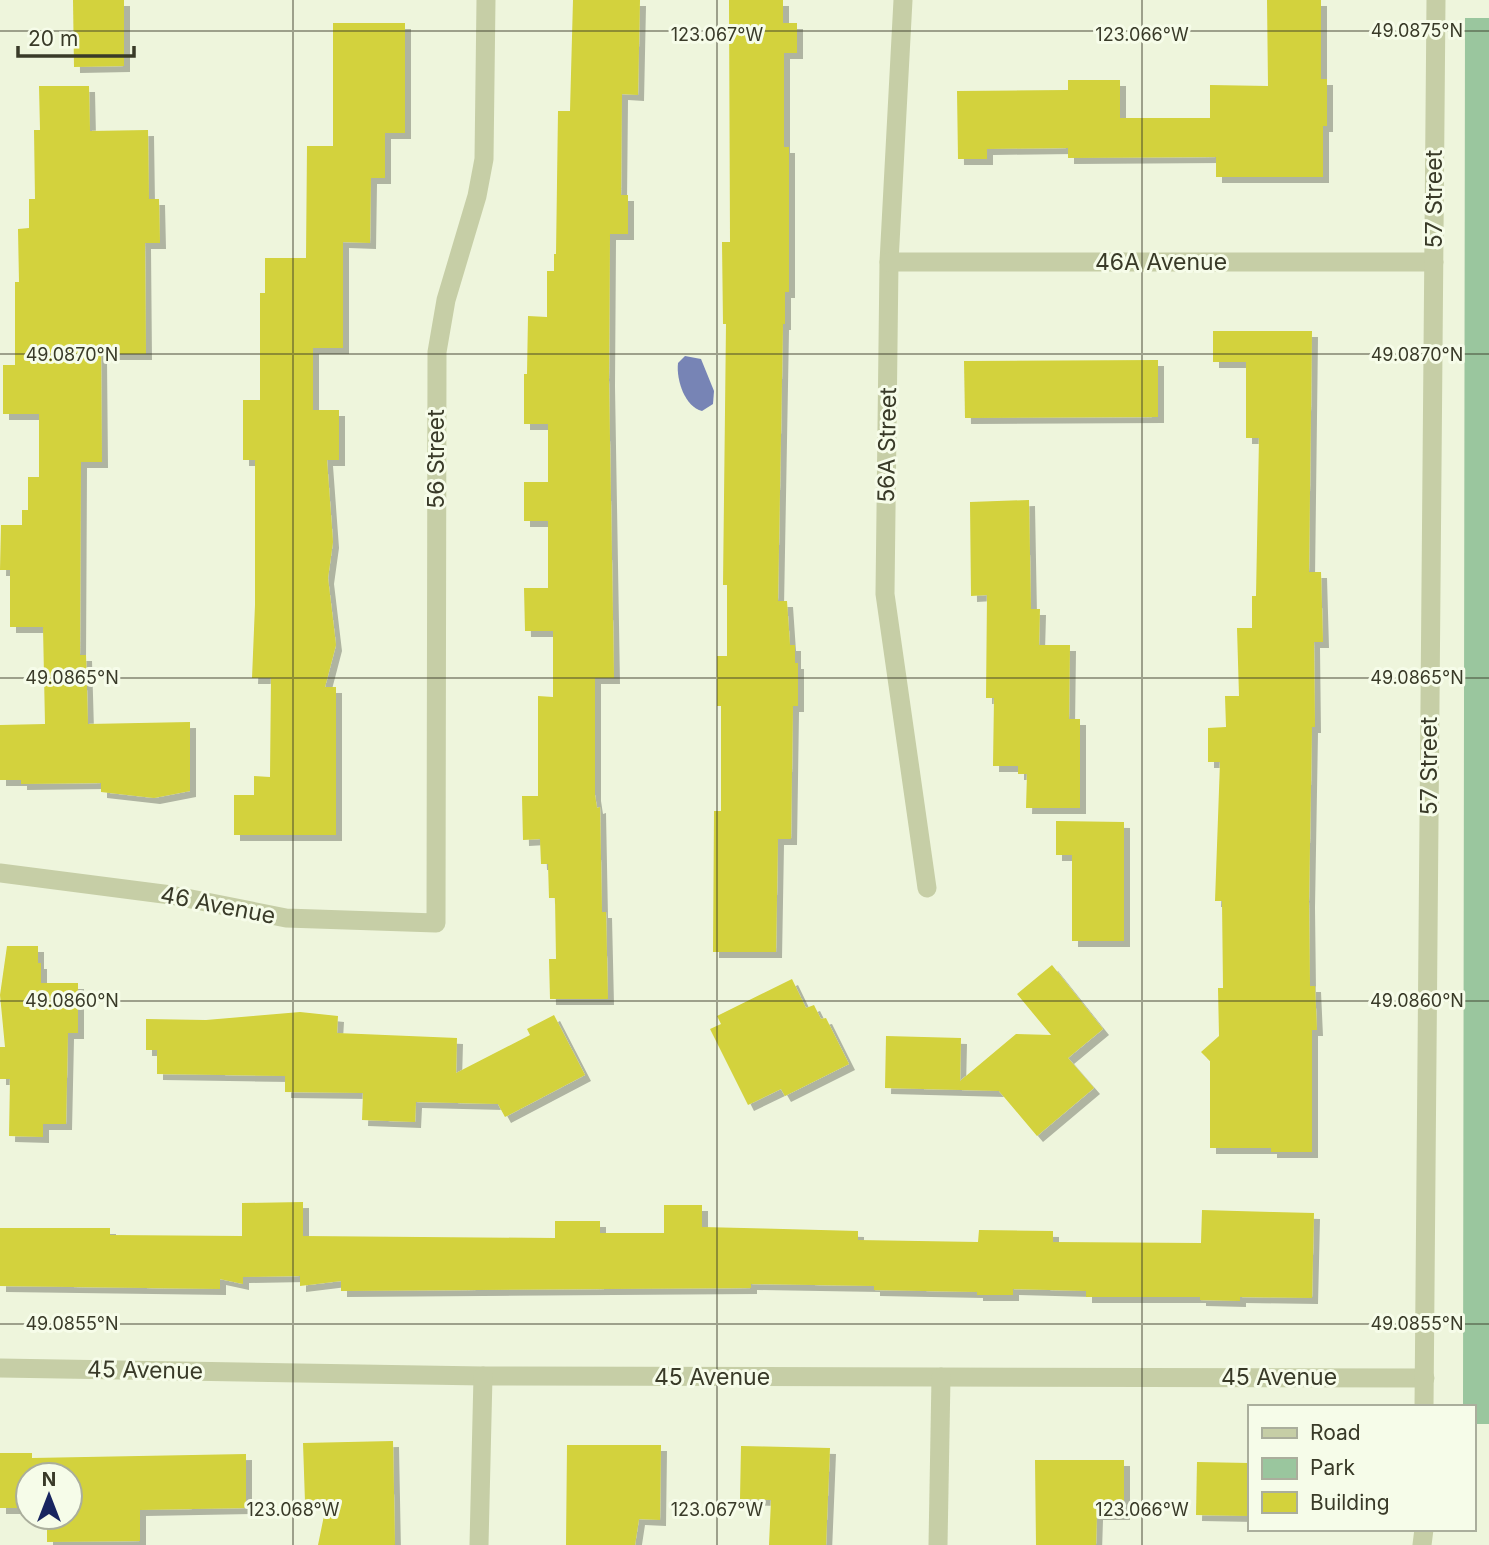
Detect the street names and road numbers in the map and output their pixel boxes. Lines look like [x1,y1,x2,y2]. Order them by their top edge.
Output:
street label: 57 Street [1420,149,1448,248]
street label: 46A Avenue [1095,248,1227,276]
street label: 56A Street [872,387,902,503]
street label: 56 Street [422,409,450,509]
street label: 57 Street [1415,716,1443,815]
street label: 46 Avenue [158,880,278,930]
street label: 45 Avenue [87,1355,203,1385]
street label: 45 Avenue [654,1363,770,1391]
street label: 45 Avenue [1221,1363,1337,1391]

